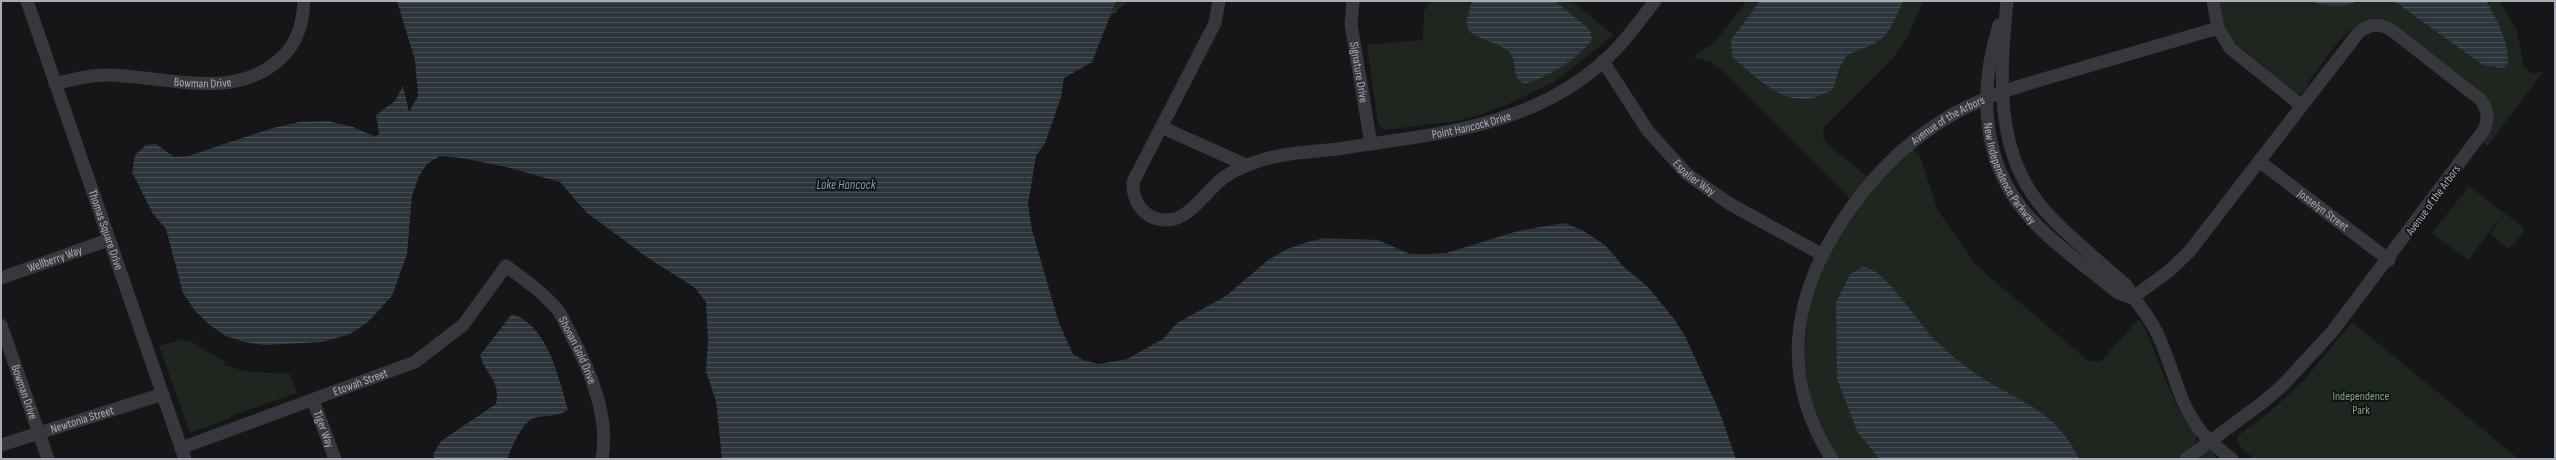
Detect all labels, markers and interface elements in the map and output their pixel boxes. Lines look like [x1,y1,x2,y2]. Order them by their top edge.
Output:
street label: Signature Drive [1346,41,1371,104]
street label: Bowman Drive [173,75,233,92]
street label: Avenue of the Arbors [1907,93,1987,149]
street label: Point Hancock Drive [1431,109,1513,142]
street label: New Independence Parkway [1980,122,2039,228]
street label: Espalier Way [1669,156,1718,200]
street label: Avenue of the Arbors [2402,162,2464,239]
water label: Lake Hancock [816,177,877,193]
street label: Josselyn Street [2294,186,2352,235]
street label: Thomas Square Drive [85,188,126,272]
street label: Wellberry Way [26,243,85,276]
street label: Shonan Gold Drive [555,314,600,386]
street label: Bowman Drive [7,363,41,422]
street label: Etowah Street [331,366,390,399]
park label: Independence Park [2333,389,2390,418]
street label: Newtonia Street [49,403,116,437]
street label: Tiger Way [310,408,337,450]

